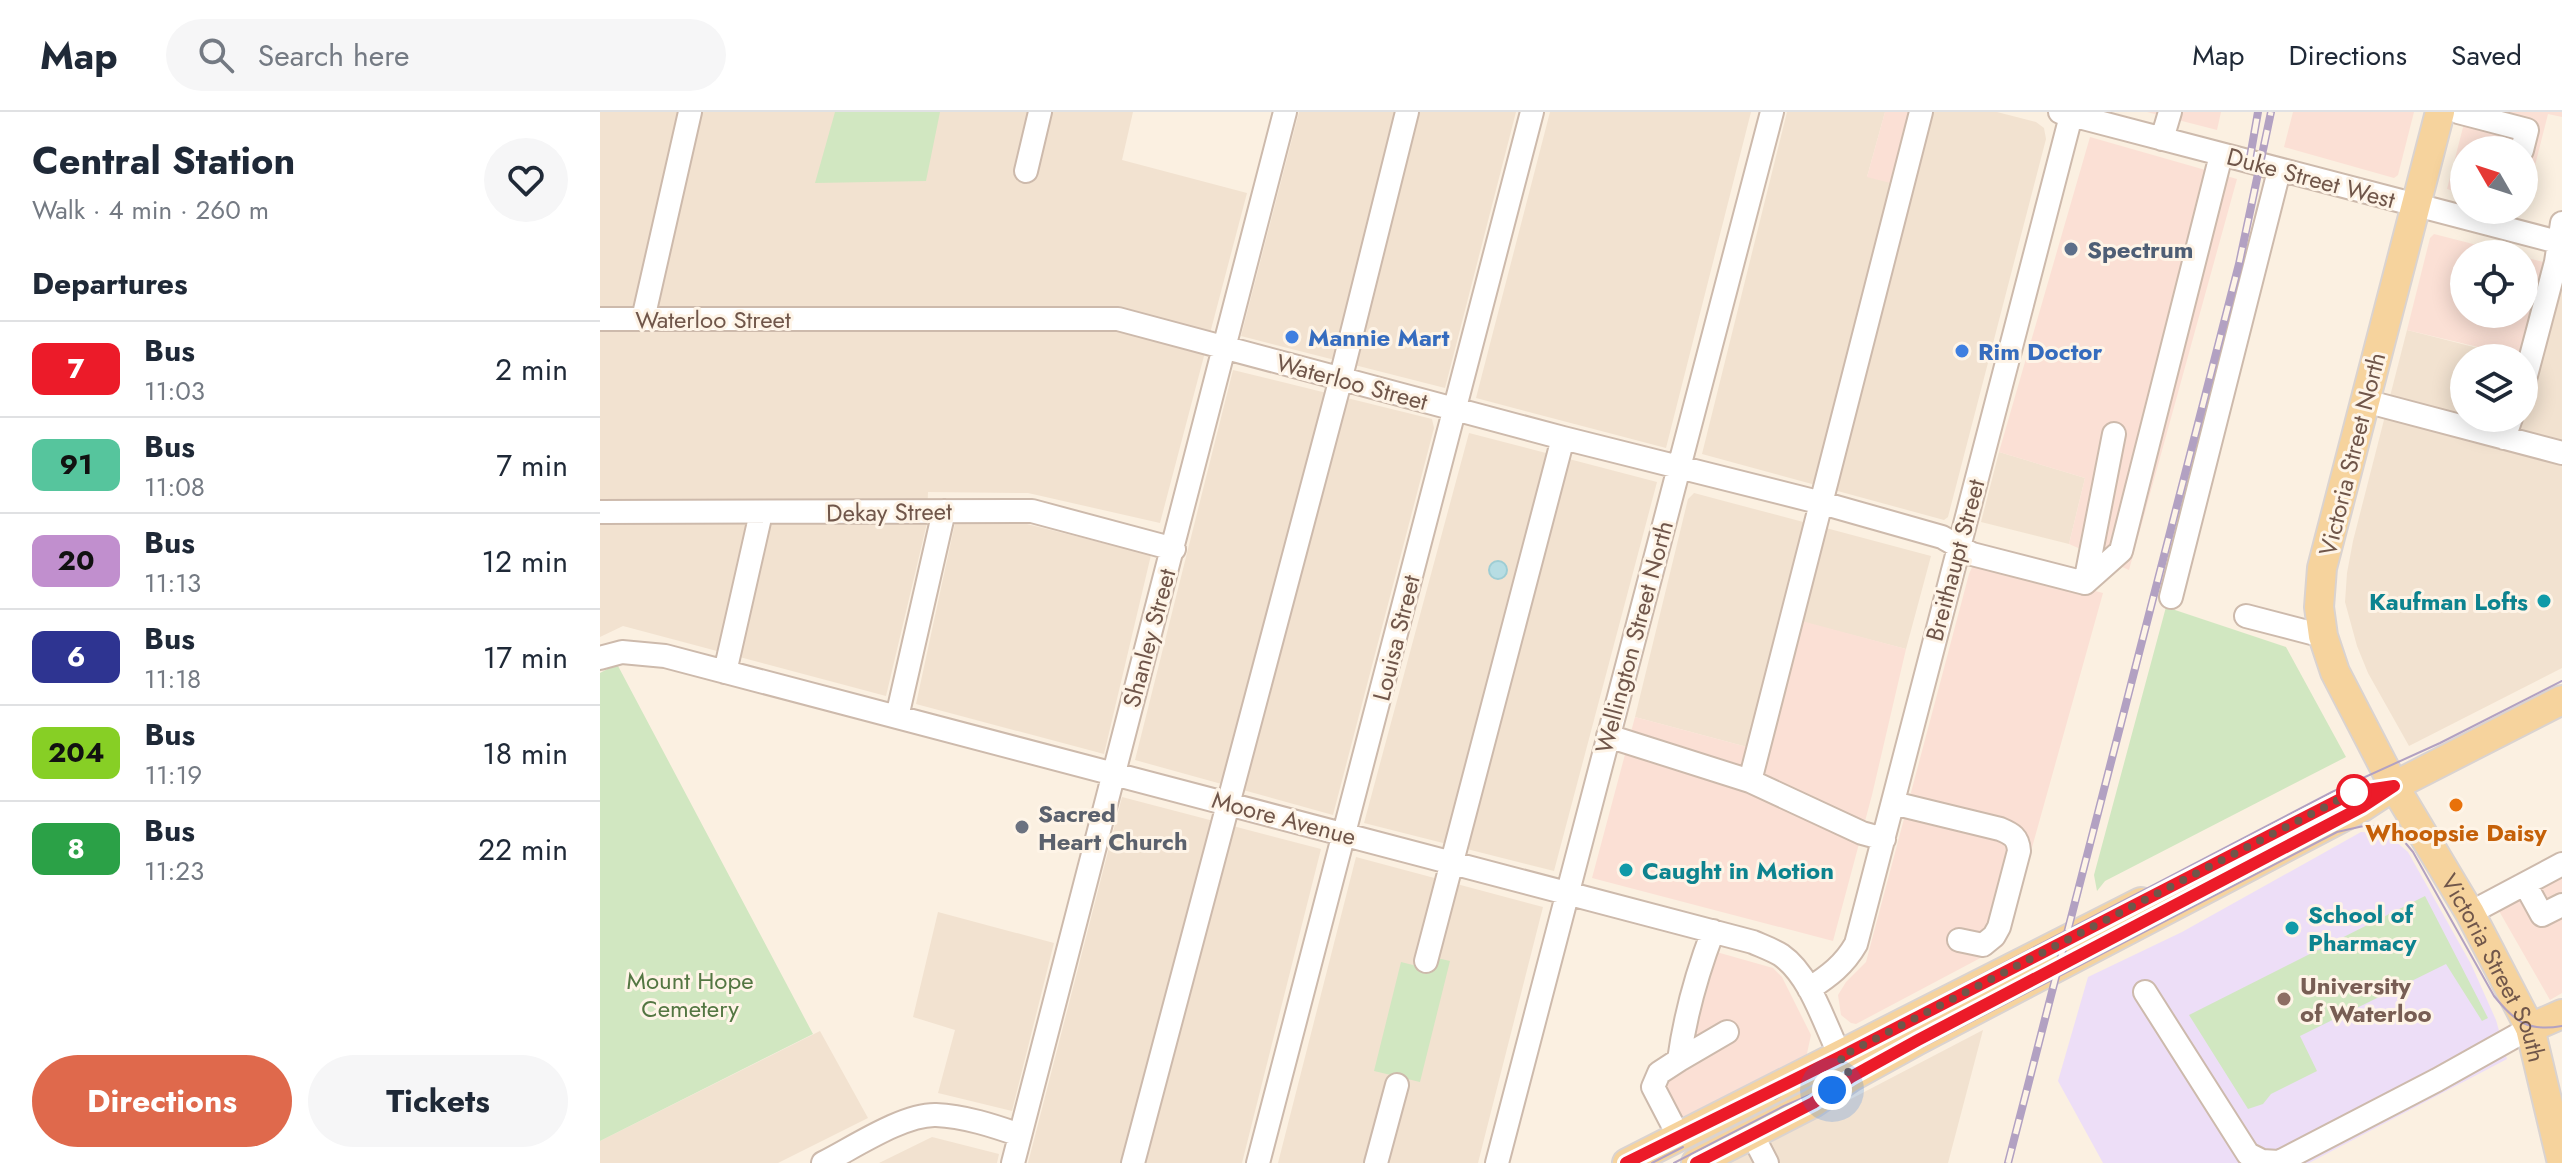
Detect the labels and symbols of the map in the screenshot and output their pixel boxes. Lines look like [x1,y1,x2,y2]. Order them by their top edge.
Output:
north arrow [2450,136,2538,224]
street label: Duke Street West [2223,139,2399,217]
place label: Spectrum [2087,232,2193,267]
marker: Spectrum [2062,240,2080,258]
street label: Waterloo Street [635,302,791,337]
place label: Mannie Mart [1308,320,1450,355]
marker: Mannie Mart [1283,328,1301,346]
place label: Rim Doctor [1978,334,2102,369]
marker: Rim Doctor [1953,342,1971,360]
street label: Waterloo Street [1272,345,1432,419]
street label: Victoria Street North [2310,349,2394,559]
street label: Breithaupt Street [1917,475,1993,645]
street label: Dekay Street [826,493,952,531]
street label: Wellington Street North [1586,517,1682,757]
street label: Shanley Street [1114,564,1184,711]
street label: Louisa Street [1363,571,1429,705]
place label: Kaufman Lofts [2369,584,2528,619]
marker: Kaufman Lofts [2535,592,2553,610]
unlabelled marker [2337,775,2371,809]
street label: Moore Avenue [1208,782,1360,854]
place label: Sacred Heart Church [1038,796,1188,859]
marker: Whoopsie Daisy [2447,796,2465,814]
place label: Whoopsie Daisy [2365,815,2547,850]
marker: Sacred Heart Church [1013,818,1031,836]
place label: Caught in Motion [1642,853,1834,888]
marker: Caught in Motion [1617,861,1635,879]
street label: Victoria Street South [2433,867,2555,1065]
place label: School of Pharmacy [2308,897,2417,960]
marker: School of Pharmacy [2283,919,2301,937]
park label: Mount Hope Cemetery [626,963,754,1026]
place label: University of Waterloo [2300,968,2432,1031]
marker: University of Waterloo [2275,990,2293,1008]
your location [1812,1070,1852,1110]

